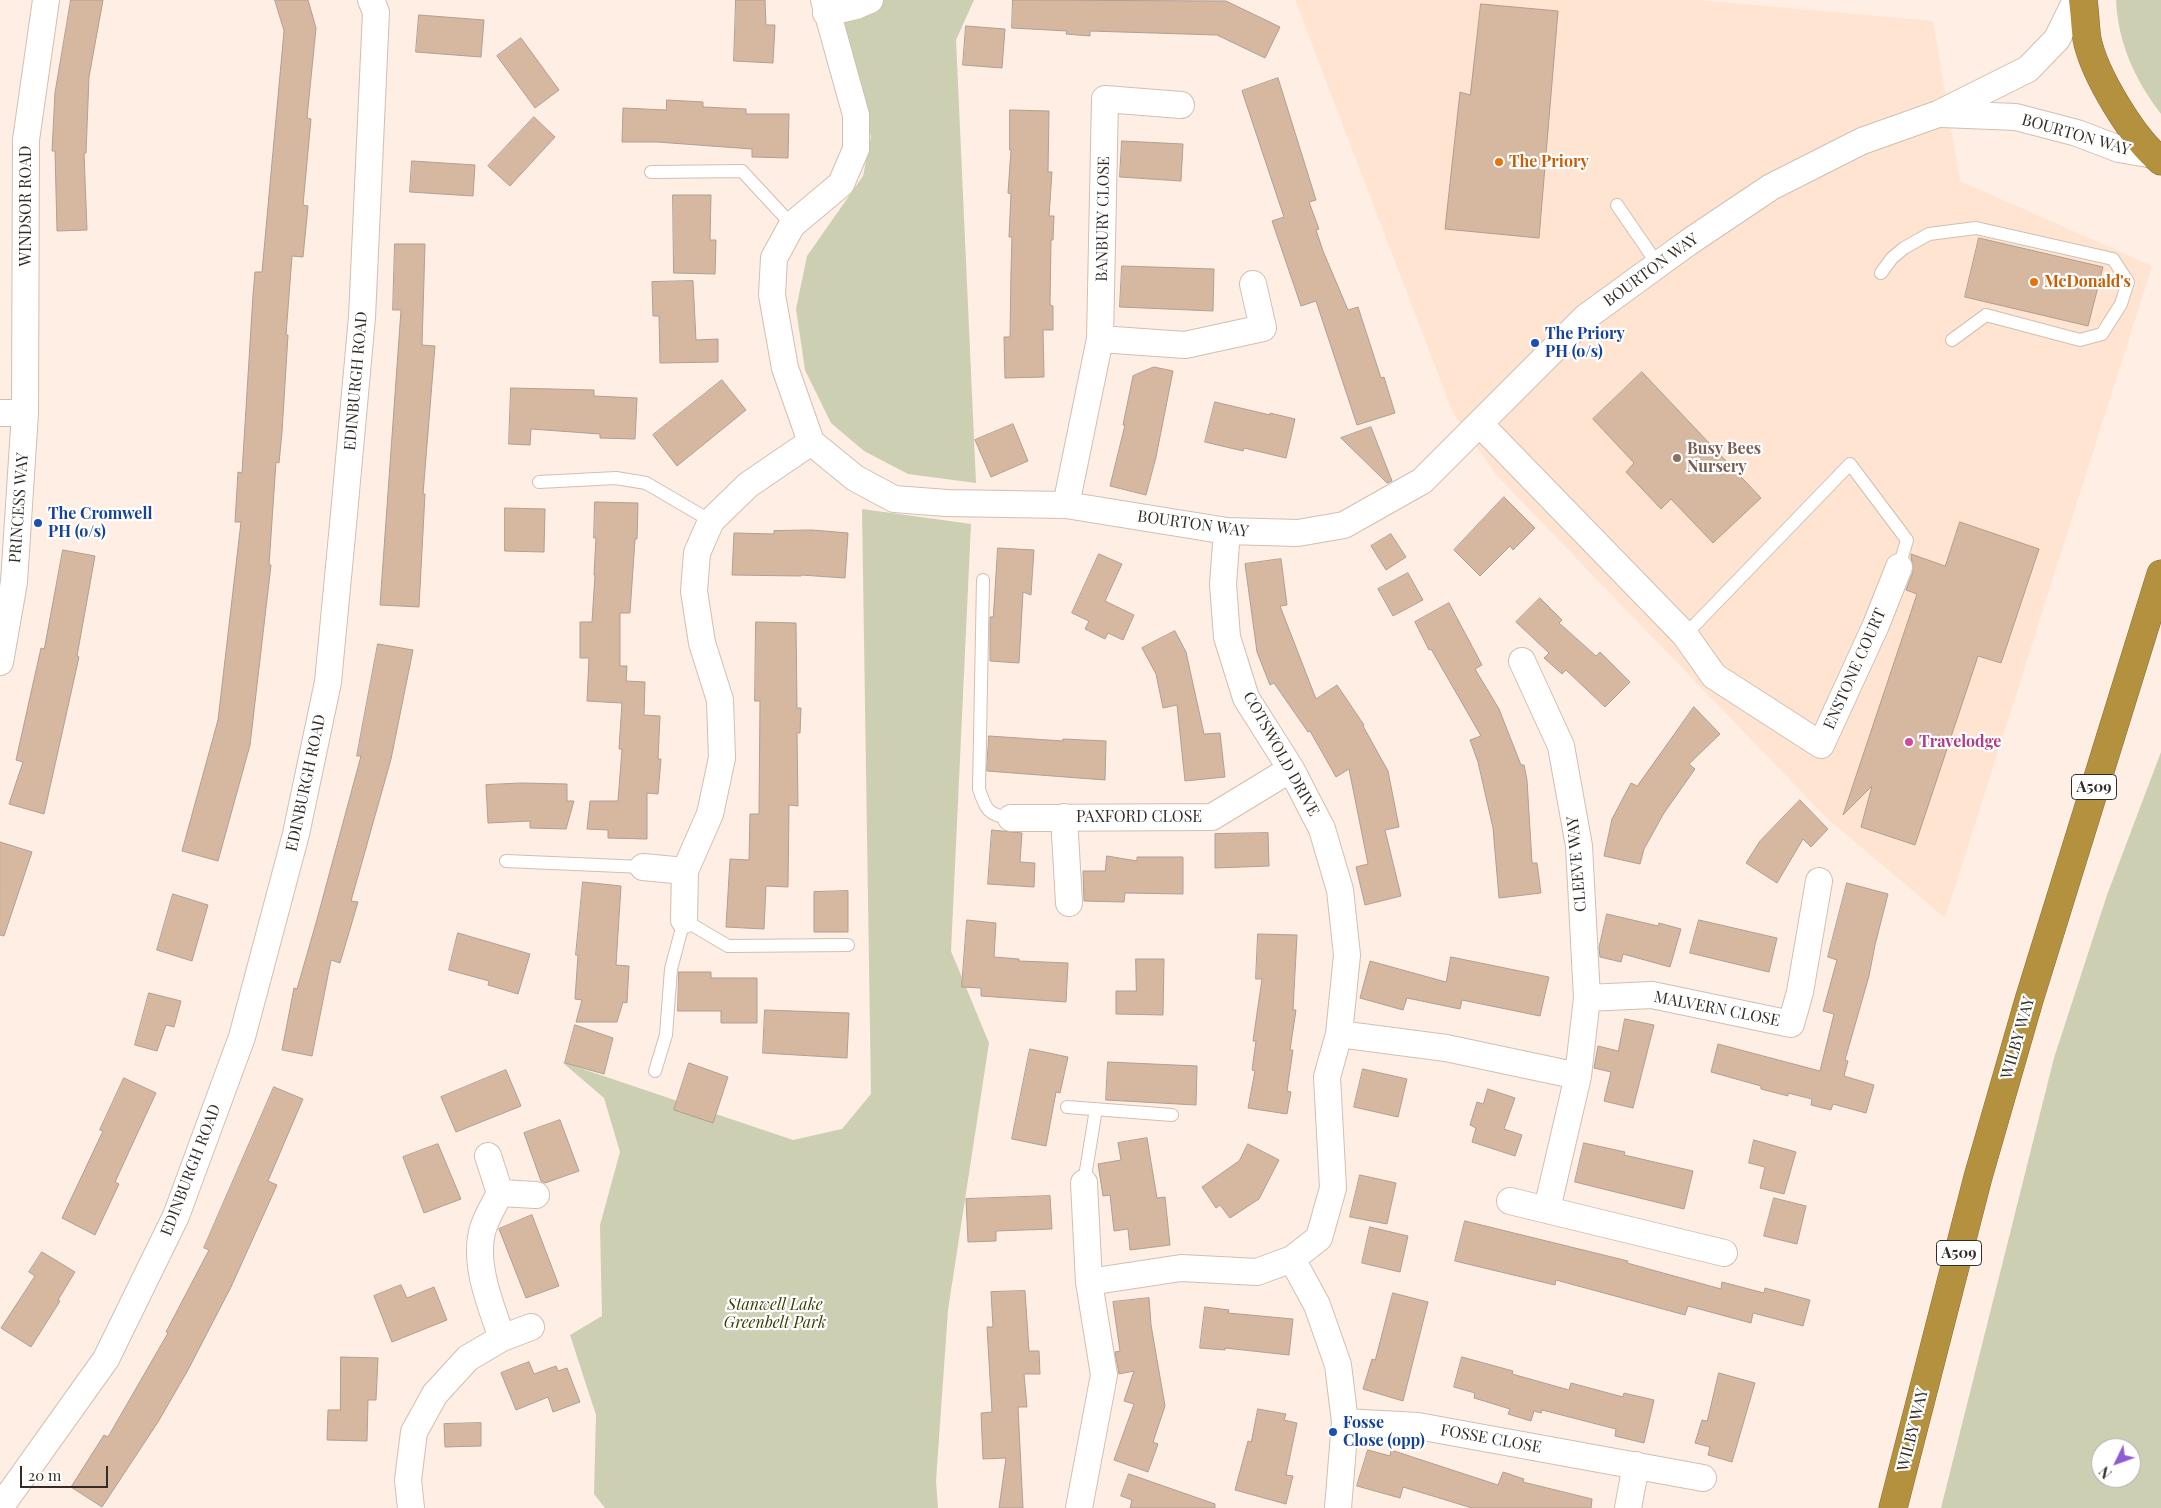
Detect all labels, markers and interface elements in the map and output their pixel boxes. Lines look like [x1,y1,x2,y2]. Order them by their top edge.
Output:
street label: BOURTON WAY [2019,110,2133,160]
street label: WINDSOR ROAD [16,146,36,266]
place label: The Priory [1509,152,1589,172]
street label: BANBURY CLOSE [1092,156,1114,282]
marker: The Priory [1493,156,1505,168]
street label: BOURTON WAY [1600,229,1702,311]
place label: McDonald's [2044,272,2131,292]
marker: McDonald's [2028,276,2040,288]
street label: EDINBURGH ROAD [340,311,372,451]
place label: The Priory PH (o/s) [1545,324,1625,362]
marker: The Priory PH (o/s) [1529,337,1541,349]
place label: Busy Bees Nursery [1687,439,1761,477]
street label: PRINCESS WAY [6,452,32,564]
marker: Busy Bees Nursery [1671,452,1683,464]
place label: The Cromwell PH (o/s) [48,504,152,542]
street label: BOURTON WAY [1136,507,1250,541]
marker: The Cromwell PH (o/s) [32,517,44,529]
street label: ENSTONE COURT [1820,606,1890,732]
street label: COTSWOLD DRIVE [1239,688,1323,820]
street label: EDINBURGH ROAD [282,713,330,853]
place label: Travelodge [1919,732,2001,752]
marker: Travelodge [1903,736,1915,748]
road number: A509 [2072,774,2116,800]
street label: PAXFORD CLOSE [1076,807,1202,827]
street label: CLEEVE WAY [1563,815,1591,913]
street label: MALVERN CLOSE [1652,987,1782,1031]
street label: WILBY WAY [1997,995,2039,1081]
street label: EDINBURGH ROAD [157,1101,225,1239]
road number: A509 [1936,1240,1982,1266]
park label: Stanwell Lake Greenbelt Park [724,1295,826,1333]
street label: WILBY WAY [1893,1387,1933,1473]
place label: Fosse Close (opp) [1343,1413,1425,1451]
street label: FOSSE CLOSE [1439,1421,1543,1457]
marker: Fosse Close (opp) [1327,1426,1339,1438]
north arrow [2091,1438,2141,1488]
scale bar [22,1456,110,1488]
text: N [2095,1463,2116,1483]
text: 20 m [28,1465,61,1485]

